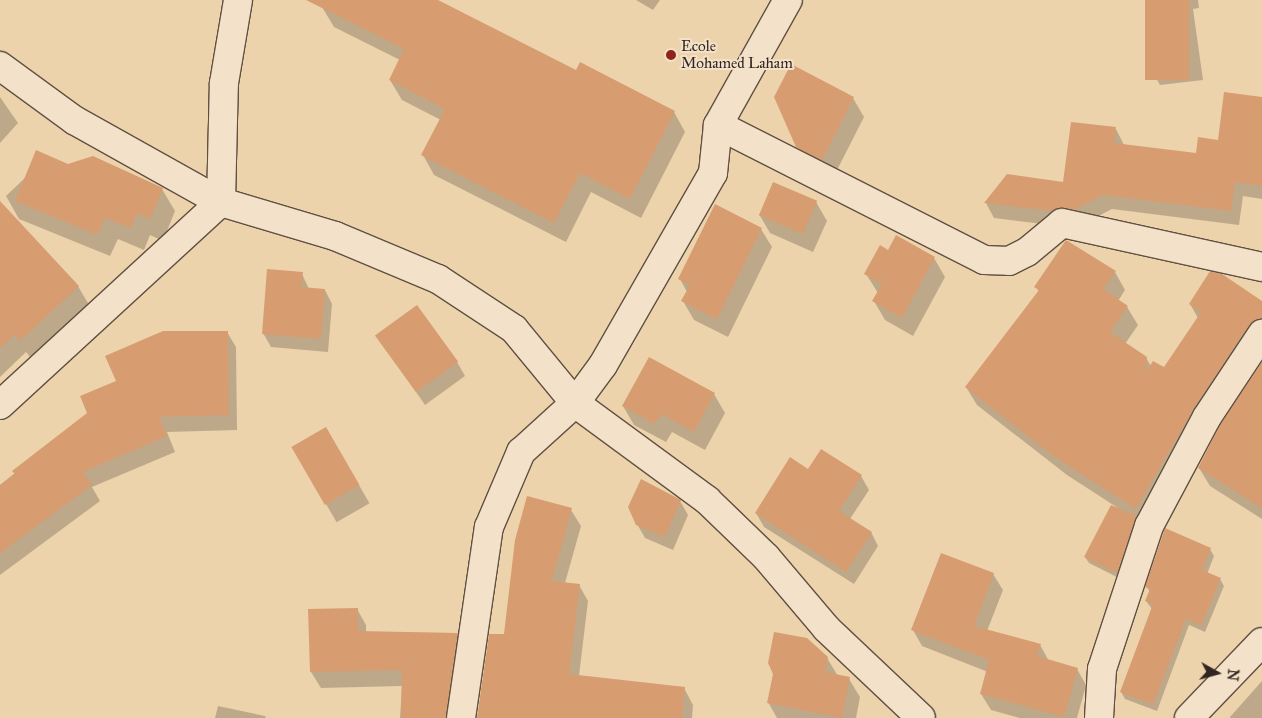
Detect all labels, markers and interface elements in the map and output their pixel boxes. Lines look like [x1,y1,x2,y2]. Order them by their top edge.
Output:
place label: Ecole Mohamed Laham [681,37,793,72]
marker: Ecole Mohamed Laham [665,49,677,61]
north arrow [1192,648,1242,698]
text: N [1223,668,1242,682]

